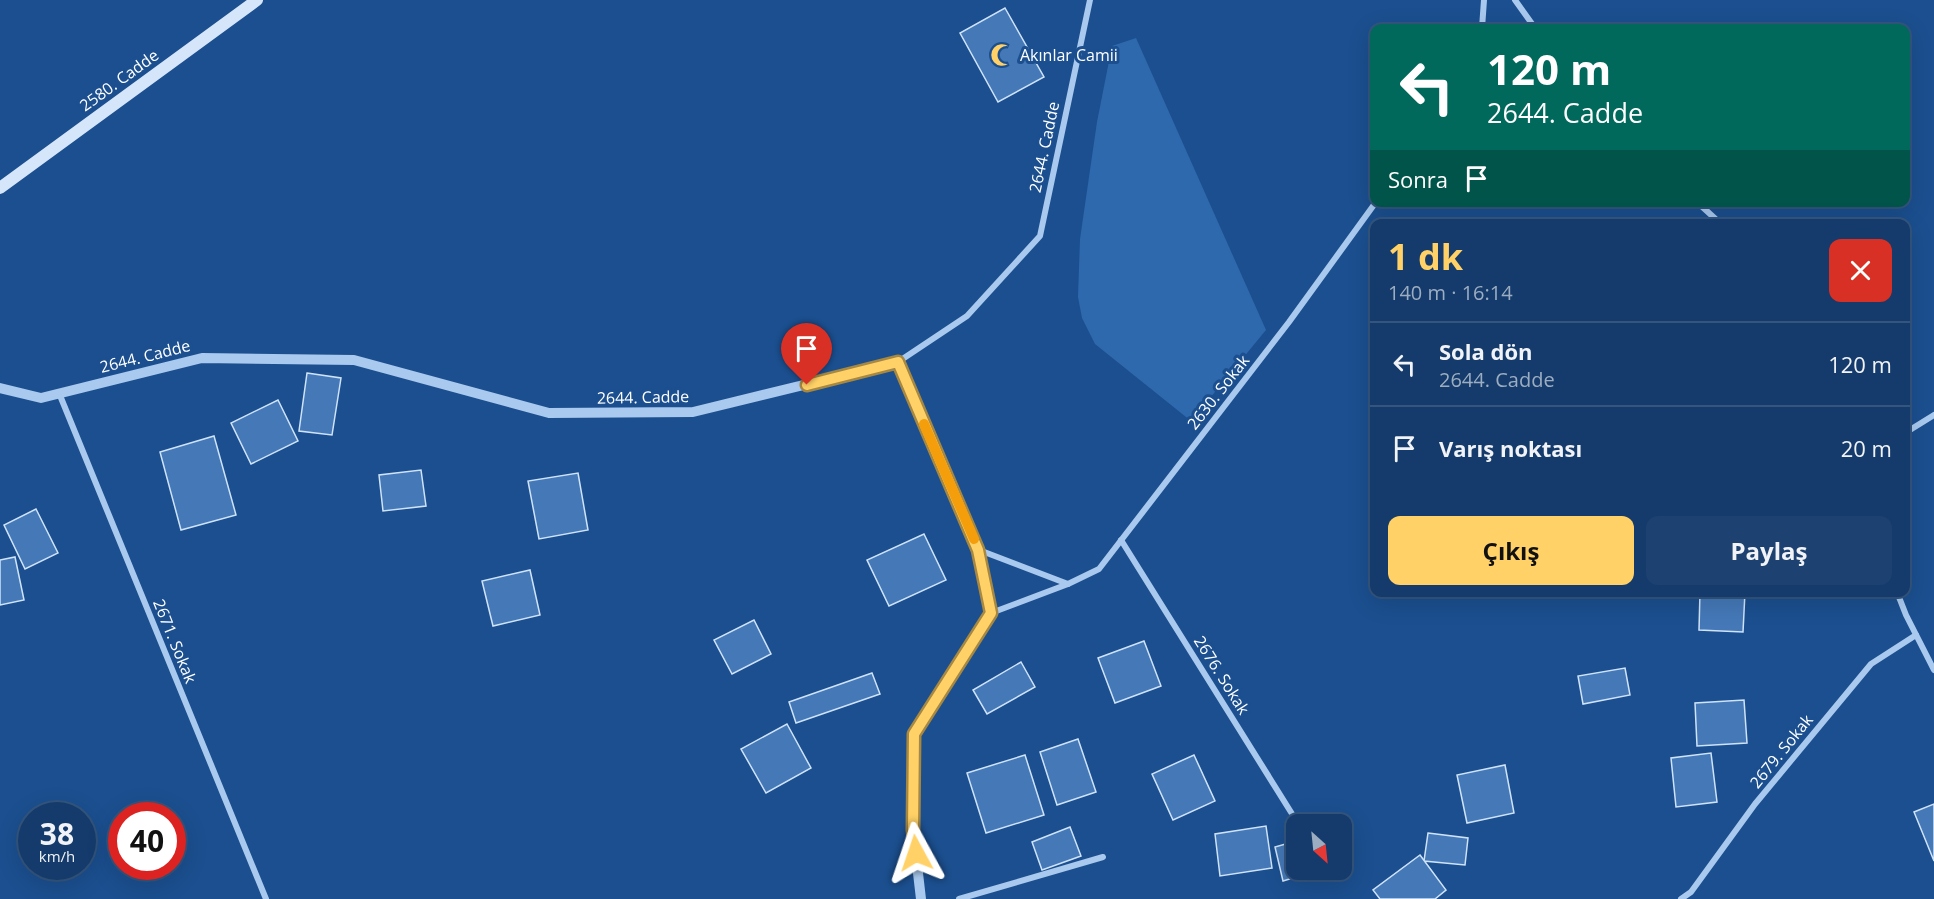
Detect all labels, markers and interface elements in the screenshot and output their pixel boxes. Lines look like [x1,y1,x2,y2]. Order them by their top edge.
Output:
text: 120 m [1487,40,1611,97]
mosque icon: Akınlar Camii [989,42,1015,68]
street label: 2580. Cadde [75,44,163,116]
place label: Akınlar Camii [1020,44,1118,66]
icon: left [1388,48,1466,126]
text: 2644. Cadde [1487,94,1643,131]
street label: 2644. Cadde [1024,99,1064,195]
icon: arrive [1460,162,1493,195]
text: Sonra [1388,164,1448,194]
text: 1 dk [1388,232,1463,281]
button: close [1829,239,1892,302]
text: 140 m · 16:14 [1388,279,1513,306]
pin [781,323,832,385]
icon: arrive [790,332,823,365]
street label: 2644. Cadde [97,334,193,378]
text: Sola dön [1439,336,1532,366]
icon: left [1388,348,1421,381]
text: 120 m [1828,349,1892,379]
street label: 2630. Sokak [1182,350,1254,434]
text: 2644. Cadde [1439,366,1555,393]
street label: 2644. Cadde [597,385,689,409]
icon: arrive [1388,432,1421,465]
text: Varış noktası [1439,433,1582,463]
text: 20 m [1841,433,1892,463]
button: Çıkış [1388,516,1634,585]
button: Paylaş [1646,516,1892,585]
street label: 2671. Sokak [148,596,202,687]
street label: 2676. Sokak [1189,631,1255,719]
street label: 2679. Sokak [1744,709,1818,793]
speed limit sign: 40 [108,802,186,880]
text: 38 [40,813,74,854]
north arrow [1286,814,1352,880]
map controls [1286,814,1352,880]
position arrow [884,821,948,885]
text: km/h [39,846,75,866]

